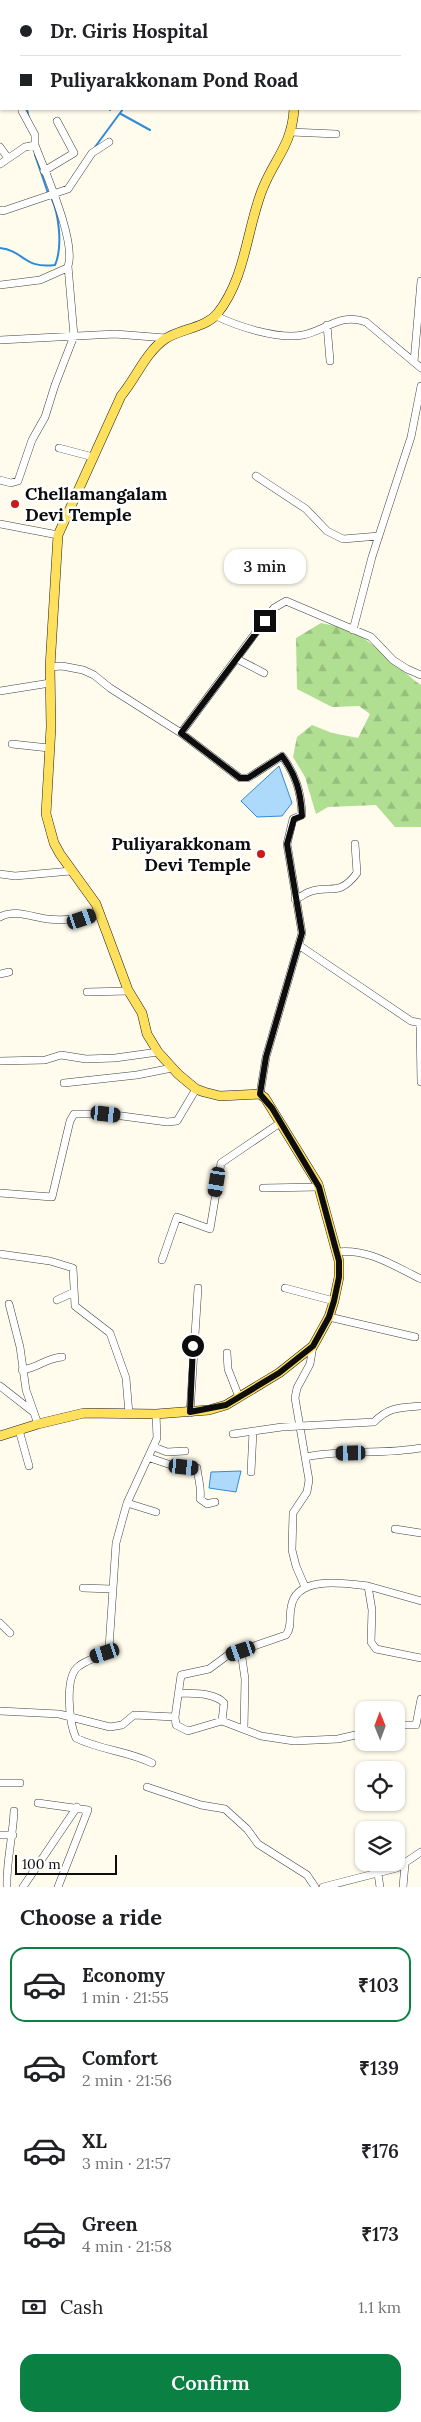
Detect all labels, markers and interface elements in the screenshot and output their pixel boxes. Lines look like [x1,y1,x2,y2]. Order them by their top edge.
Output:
text: Dr. Giris Hospital [50,19,208,43]
text: Puliyarakkonam Pond Road [50,68,298,92]
place label: Chellamangalam Devi Temple [25,482,168,526]
marker: Chellamangalam Devi Temple [9,498,21,510]
callout: 3 min [224,548,306,584]
text: 3 min [244,556,286,576]
route end [254,610,276,632]
place label: Puliyarakkonam Devi Temple [111,832,251,876]
marker: Puliyarakkonam Devi Temple [255,848,267,860]
car [65,907,98,931]
car [90,1105,121,1123]
car [207,1166,226,1198]
route start [182,1335,204,1357]
car [335,1445,366,1461]
car [168,1458,199,1476]
car [224,1639,257,1663]
car [88,1641,121,1665]
north arrow [355,1701,405,1751]
map controls [355,1701,405,1871]
button: locate [355,1761,405,1811]
button: layers [355,1821,405,1871]
scale bar [15,1852,118,1875]
text: 100 m [22,1855,61,1873]
text: Choose a ride [20,1903,162,1931]
icon: car [22,1962,67,2007]
text: Economy [82,1963,165,1987]
text: ₹103 [358,1973,399,1997]
text: 1 min · 21:55 [82,1987,169,2007]
icon: car [22,2045,67,2090]
text: Comfort [82,2046,158,2070]
text: ₹139 [359,2056,399,2080]
text: 2 min · 21:56 [82,2070,172,2090]
icon: car [22,2128,67,2173]
text: XL [82,2129,107,2153]
text: ₹176 [361,2139,399,2163]
text: 3 min · 21:57 [82,2153,171,2173]
icon: car [22,2211,67,2256]
text: Green [82,2212,138,2236]
text: ₹173 [361,2222,399,2246]
text: 4 min · 21:58 [82,2236,172,2256]
icon: cash [20,2293,48,2321]
text: Cash [60,2295,103,2319]
text: 1.1 km [358,2297,401,2317]
button: Confirm [20,2354,401,2412]

